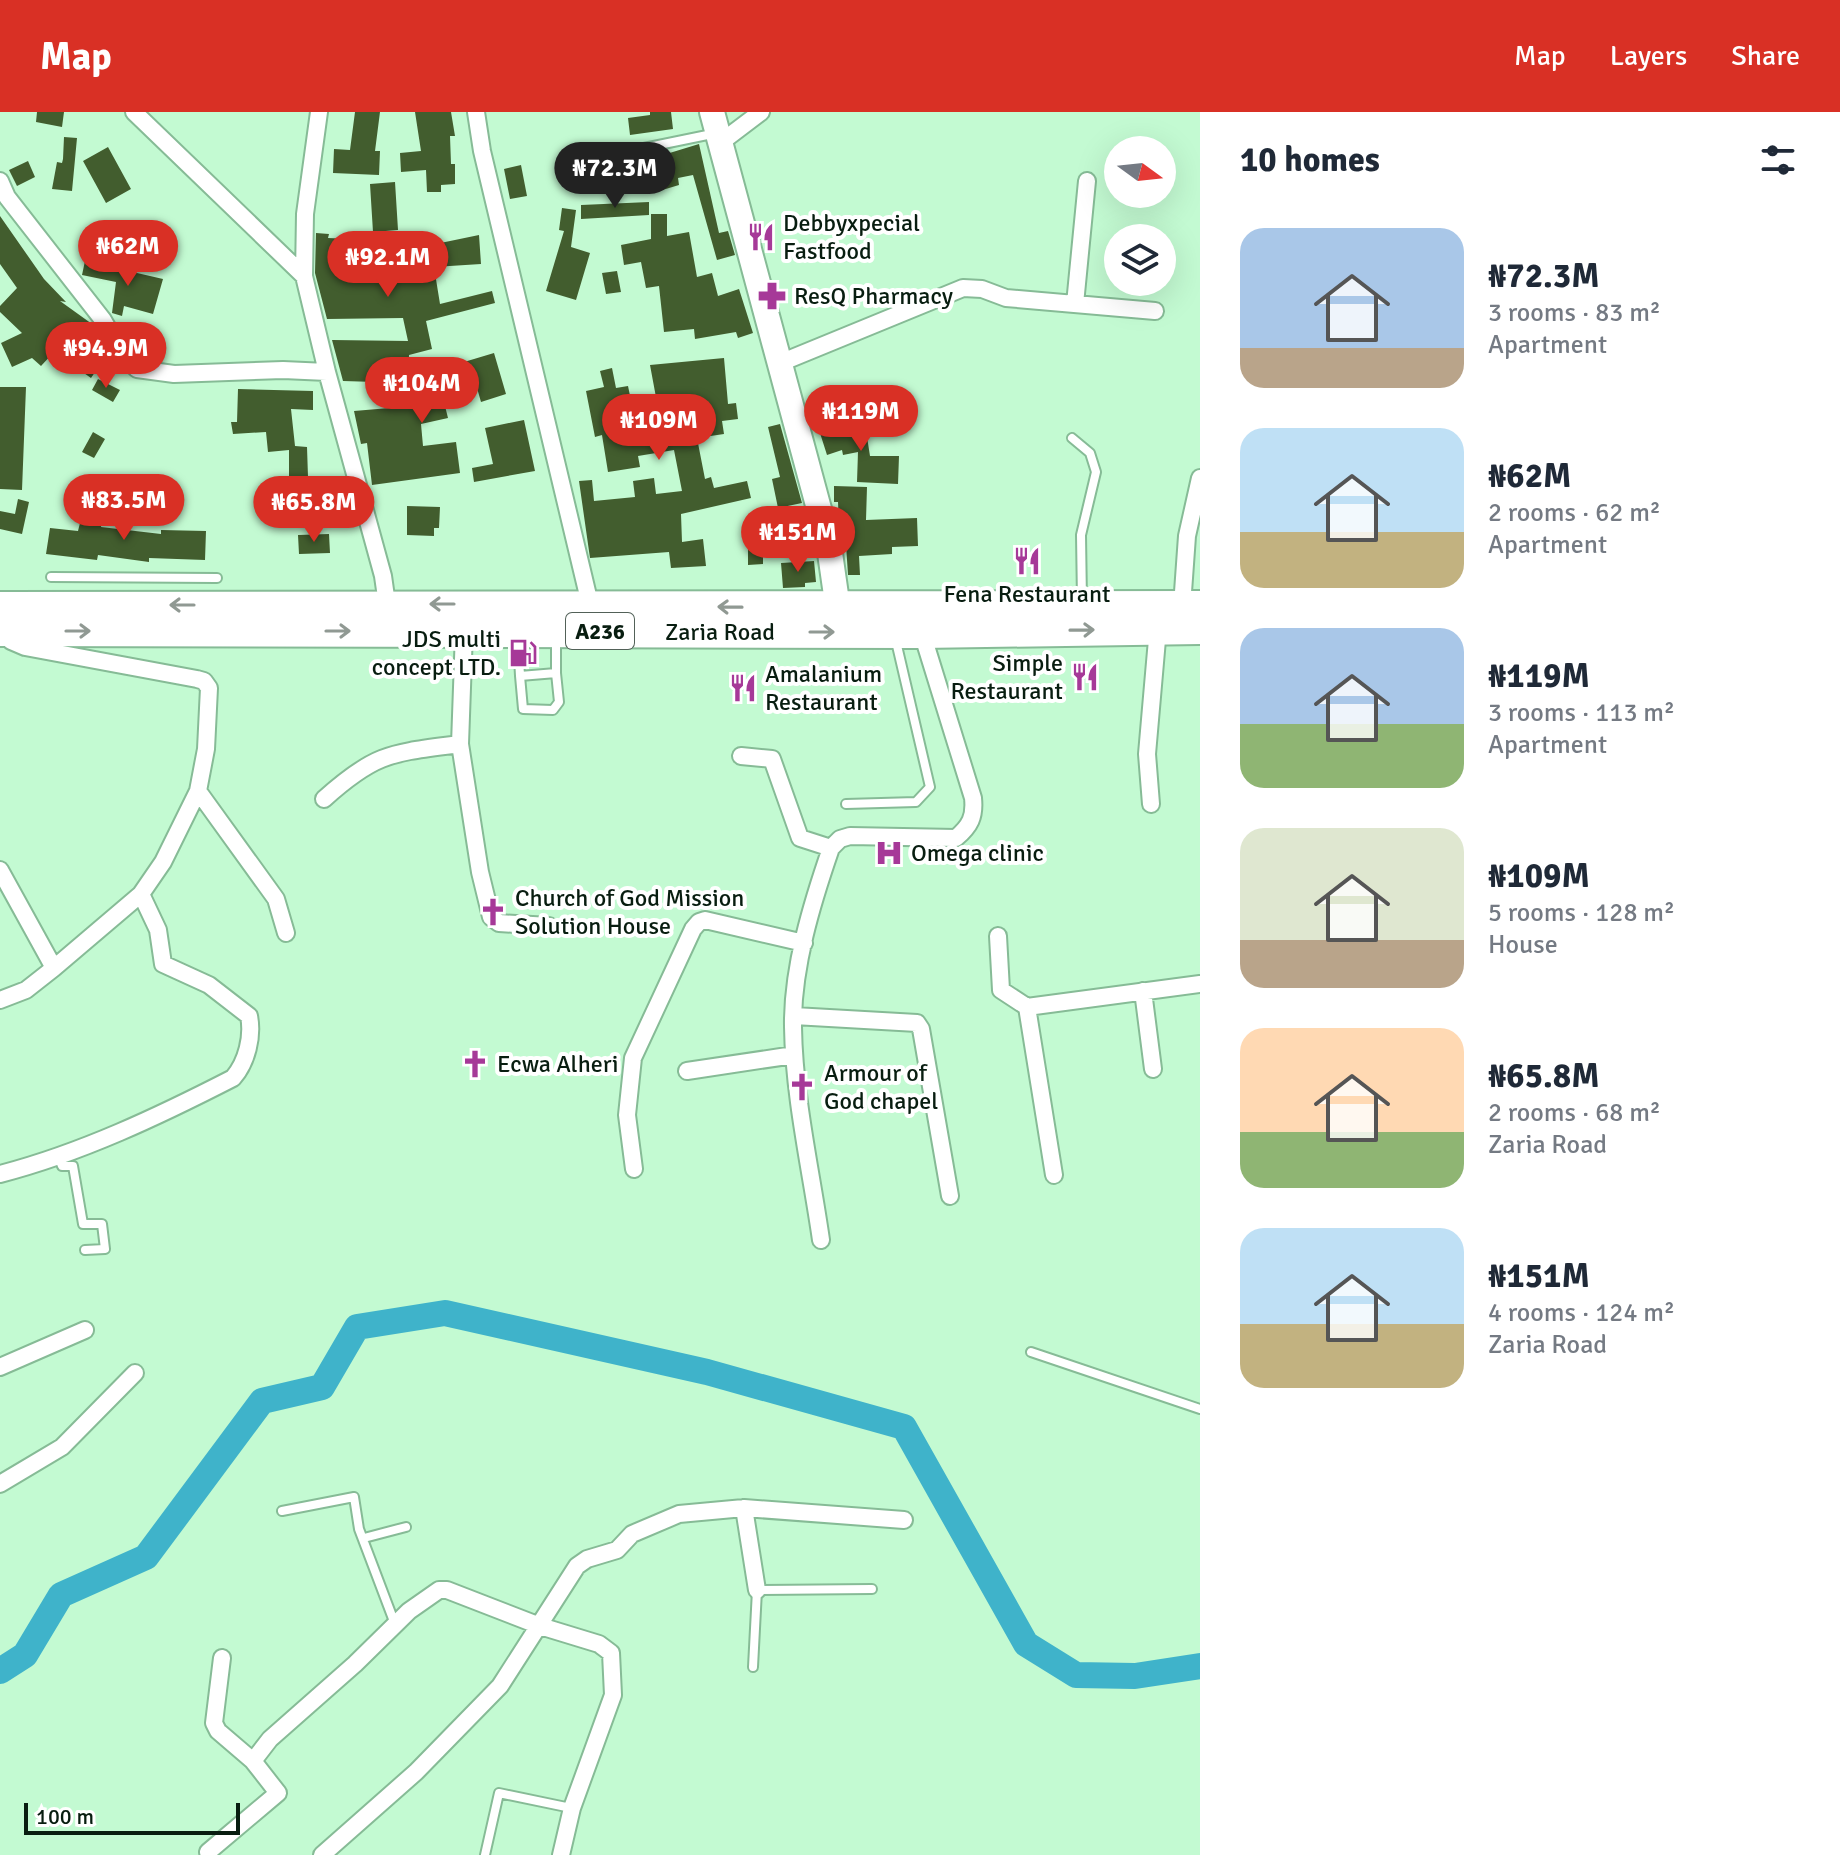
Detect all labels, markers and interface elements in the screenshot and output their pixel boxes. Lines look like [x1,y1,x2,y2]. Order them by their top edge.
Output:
text: Map [40,33,112,80]
text: Map [1514,39,1566,73]
text: Layers [1610,39,1687,73]
text: Share [1731,39,1800,73]
north arrow [1104,136,1176,208]
map controls [1104,136,1176,296]
icon: filters [1756,138,1800,182]
text: 10 homes [1240,139,1380,181]
pin: ₦72.3M [550,142,680,210]
text: ₦72.3M [572,152,658,184]
place label: Debbyxpecial Fastfood [783,208,920,266]
pin: ₦62M [81,220,175,288]
restaurant icon: Debbyxpecial Fastfood [746,222,776,252]
button: layers [1104,224,1176,296]
text: ₦62M [96,230,160,262]
pin: ₦92.1M [323,231,453,299]
text: ₦92.1M [345,241,431,273]
text: ₦72.3M [1488,255,1600,297]
icon: home [1304,260,1400,356]
pharmacy icon: ResQ Pharmacy [757,281,787,311]
place label: ResQ Pharmacy [794,281,953,311]
text: 3 rooms · 83 m² [1488,297,1661,329]
pin: ₦94.9M [41,322,171,390]
text: Apartment [1488,329,1607,361]
text: ₦94.9M [63,332,149,364]
pin: ₦104M [366,357,478,425]
text: ₦104M [383,367,461,399]
pin: ₦119M [805,385,917,453]
pin: ₦109M [603,394,715,462]
text: ₦119M [822,395,900,427]
text: ₦109M [620,404,698,436]
text: ₦62M [1488,455,1571,497]
icon: home [1304,460,1400,556]
pin: ₦83.5M [59,474,189,542]
pin: ₦65.8M [249,476,379,544]
text: ₦83.5M [81,484,167,516]
text: ₦65.8M [271,486,357,518]
text: 2 rooms · 62 m² [1488,497,1661,529]
pin: ₦151M [742,506,854,574]
text: ₦151M [759,516,837,548]
text: Apartment [1488,529,1607,561]
restaurant icon: Fena Restaurant [1012,546,1042,576]
place label: Fena Restaurant [943,579,1111,609]
one-way arrow [429,596,456,612]
one-way arrow [169,598,196,613]
one-way arrow [717,599,744,615]
road number: A236 [566,613,634,649]
street label: Zaria Road [665,617,775,647]
one-way arrow [1068,622,1095,637]
one-way arrow [64,623,91,639]
one-way arrow [324,623,351,639]
place label: JDS multi concept LTD. [372,624,501,682]
one-way arrow [808,624,835,640]
fuel station icon: JDS multi concept LTD. [508,638,538,668]
place label: Simple Restaurant [950,648,1063,706]
text: ₦119M [1488,655,1590,697]
place label: Amalanium Restaurant [765,659,882,717]
icon: home [1304,660,1400,756]
restaurant icon: Simple Restaurant [1070,662,1100,692]
restaurant icon: Amalanium Restaurant [728,673,758,703]
text: 3 rooms · 113 m² [1488,697,1675,729]
text: Apartment [1488,729,1607,761]
hospital icon: Omega clinic [874,838,904,868]
place label: Omega clinic [911,838,1044,868]
text: ₦109M [1488,855,1590,897]
icon: home [1304,860,1400,956]
place label: Church of God Mission Solution House [515,883,744,941]
church icon: Church of God Mission Solution House [478,897,508,927]
text: 5 rooms · 128 m² [1488,897,1675,929]
text: House [1488,929,1558,961]
church icon: Ecwa Alheri [460,1049,490,1079]
place label: Ecwa Alheri [497,1049,619,1079]
text: ₦65.8M [1488,1055,1600,1097]
place label: Armour of God chapel [824,1058,938,1116]
icon: home [1304,1060,1400,1156]
church icon: Armour of God chapel [787,1072,817,1102]
text: 2 rooms · 68 m² [1488,1097,1661,1129]
text: Zaria Road [1488,1129,1607,1161]
text: ₦151M [1488,1255,1590,1297]
icon: home [1304,1260,1400,1356]
text: 4 rooms · 124 m² [1488,1297,1675,1329]
text: Zaria Road [1488,1329,1607,1361]
scale bar [24,1799,240,1835]
text: 100 m [36,1803,94,1830]

